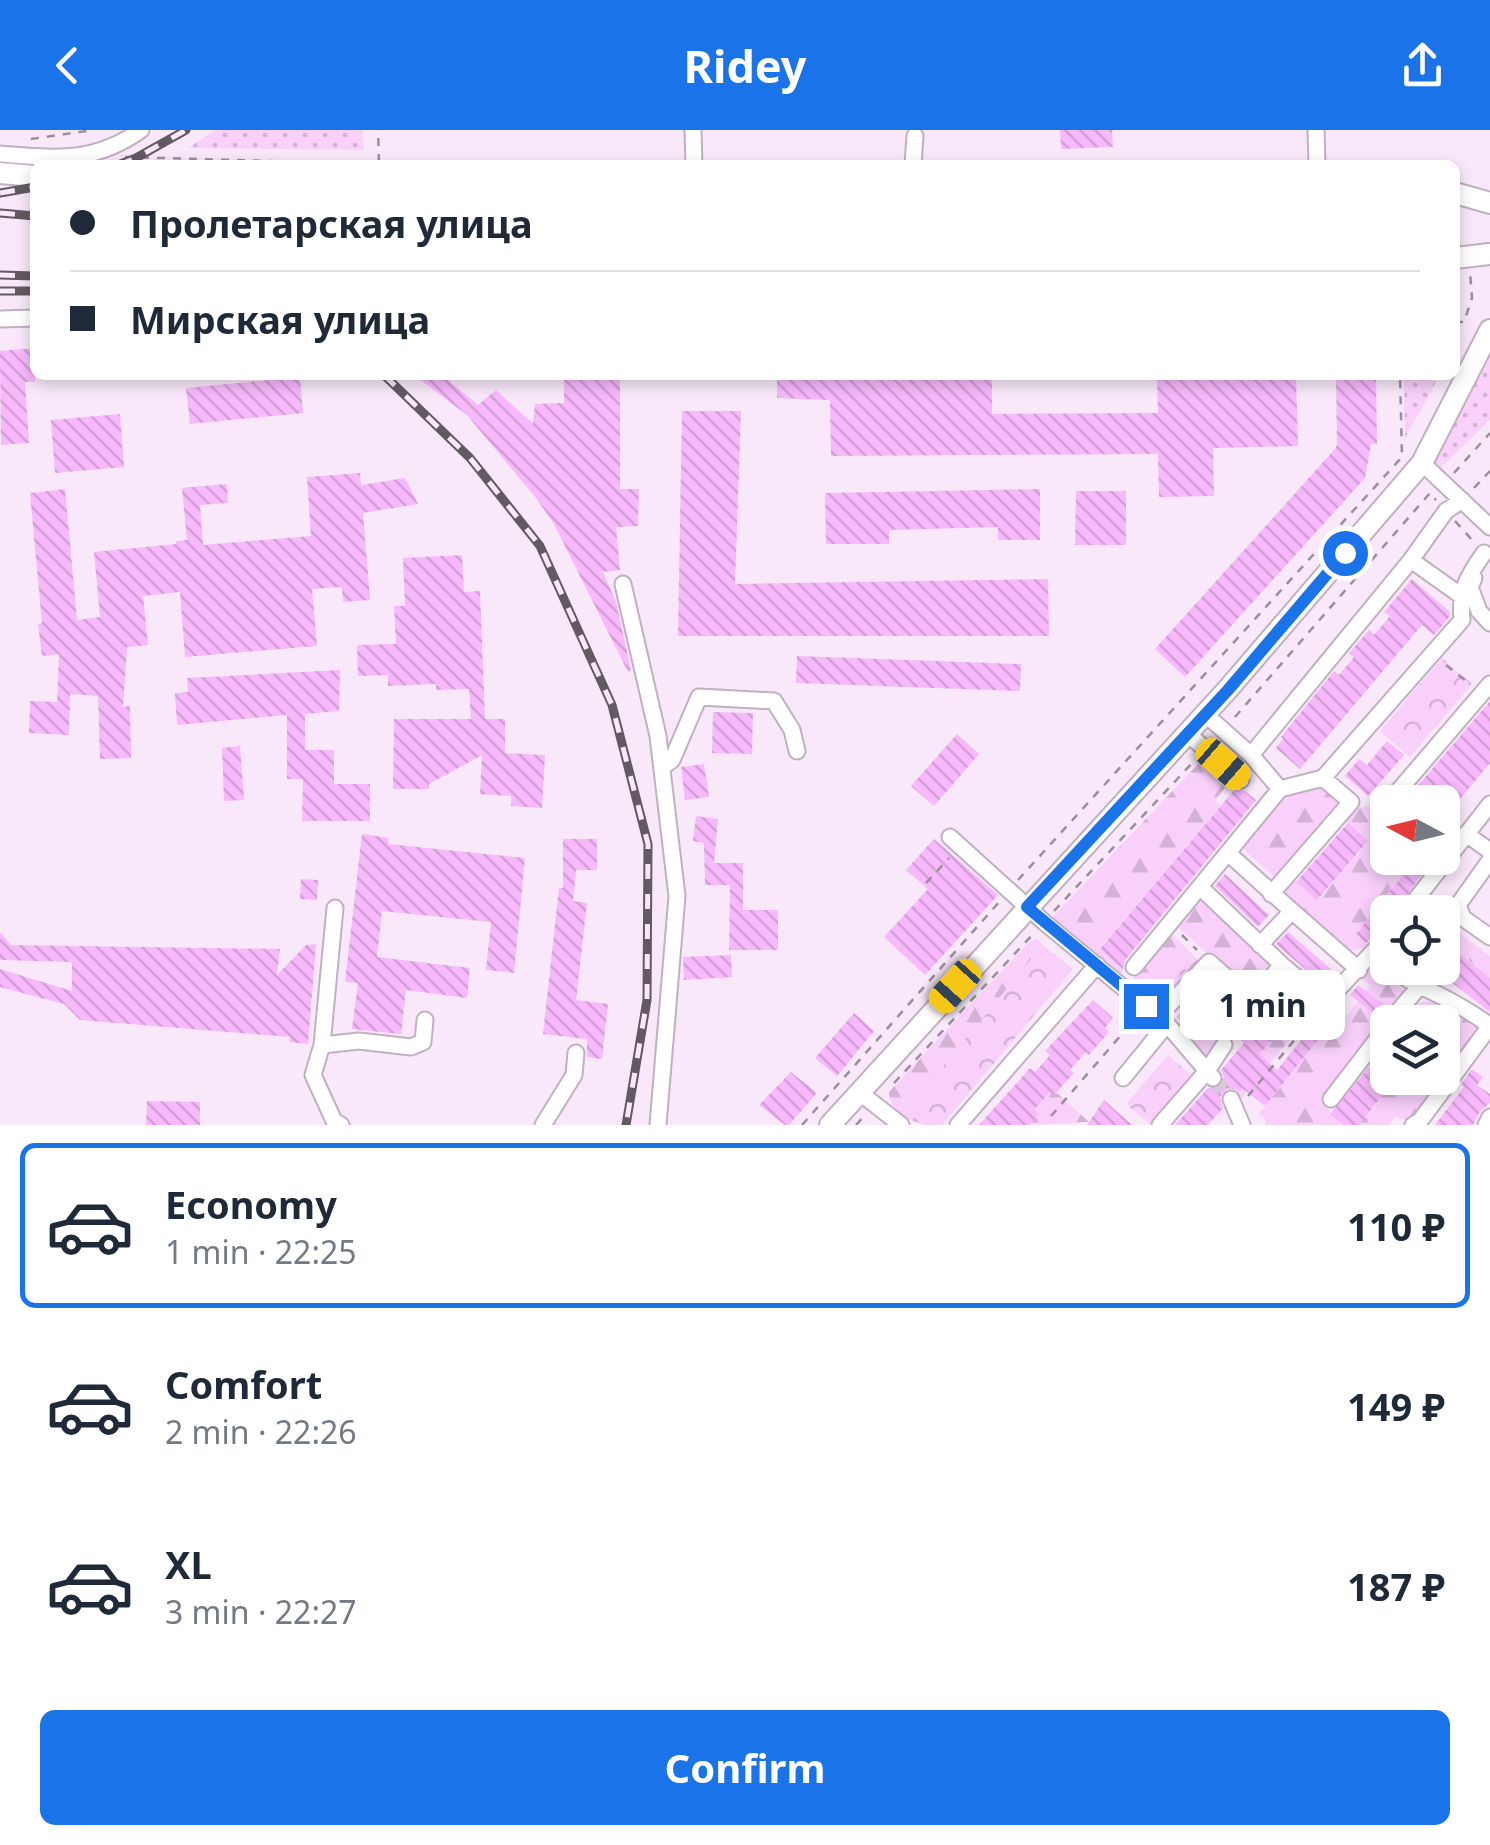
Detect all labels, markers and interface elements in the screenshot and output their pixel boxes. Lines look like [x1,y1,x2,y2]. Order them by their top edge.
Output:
text: Ridey [683,35,807,96]
icon: back [40,38,95,93]
icon: share [1395,38,1450,93]
text: Пролетарская улица [130,197,533,249]
text: Мирская улица [130,293,430,345]
route start [1323,531,1368,576]
car [1191,733,1255,795]
north arrow [1370,785,1460,875]
map controls [1370,785,1460,1095]
button: locate [1370,895,1460,985]
car [924,954,986,1018]
callout: 1 min [1181,971,1346,1041]
text: 1 min [1218,983,1307,1026]
route end [1124,984,1169,1029]
button: layers [1370,1005,1460,1095]
text: Economy [165,1178,337,1230]
icon: car [45,1181,135,1271]
text: 110 ₽ [1347,1200,1445,1252]
text: 1 min · 22:25 [165,1230,357,1273]
text: Comfort [165,1358,322,1410]
icon: car [45,1361,135,1451]
text: 149 ₽ [1347,1380,1445,1432]
text: 2 min · 22:26 [165,1410,357,1453]
text: XL [165,1538,212,1590]
icon: car [45,1541,135,1631]
text: 187 ₽ [1347,1560,1445,1612]
text: 3 min · 22:27 [165,1590,357,1633]
button: Confirm [40,1710,1450,1825]

